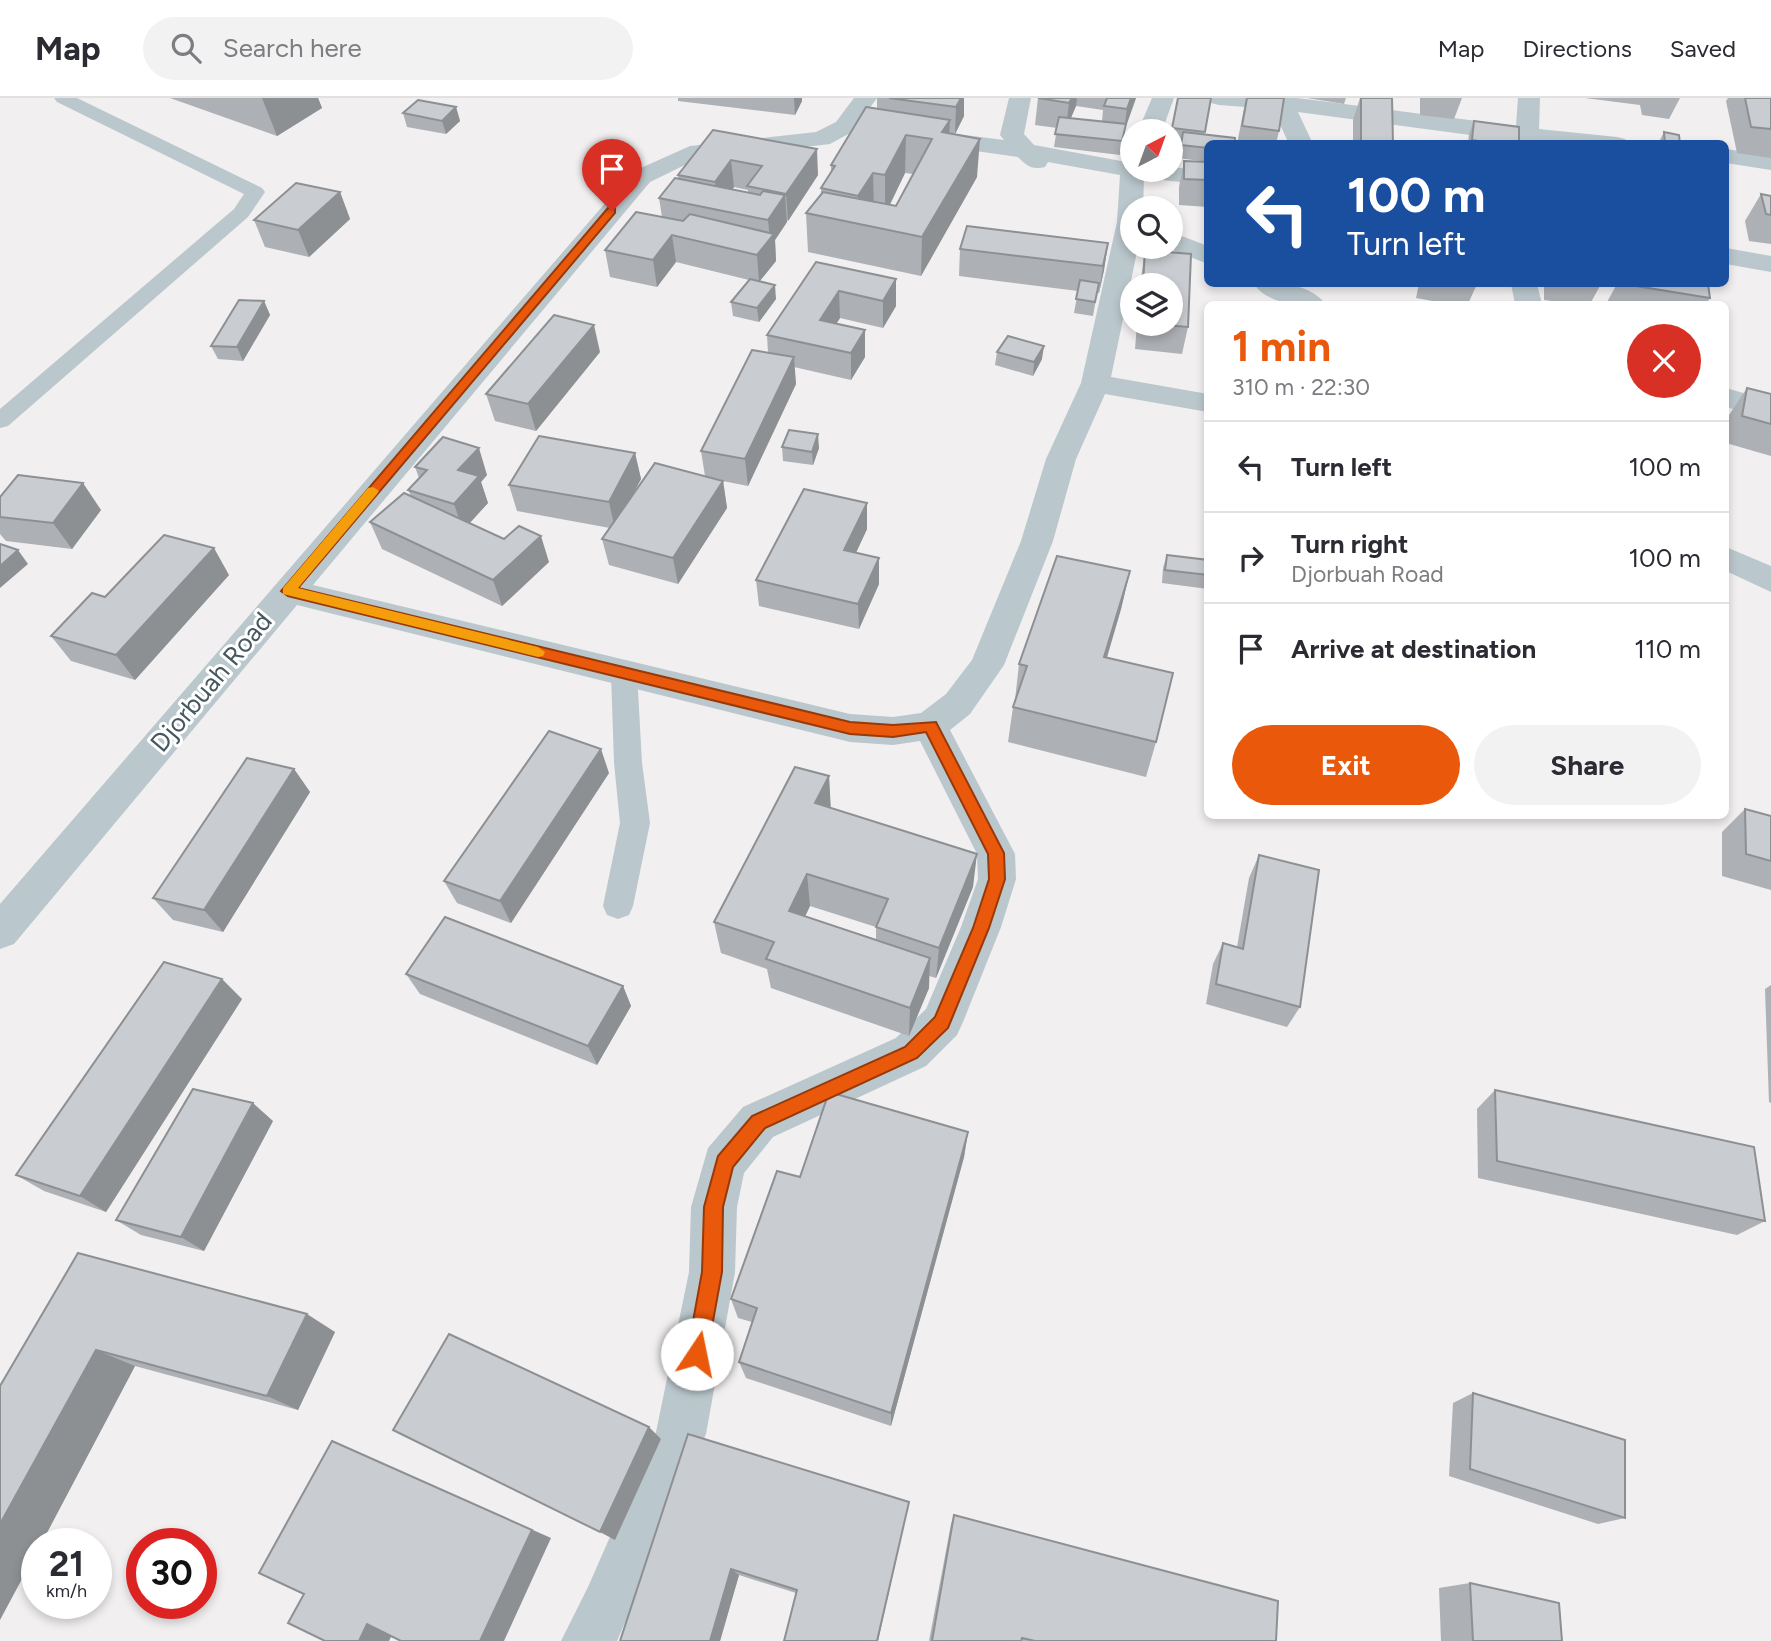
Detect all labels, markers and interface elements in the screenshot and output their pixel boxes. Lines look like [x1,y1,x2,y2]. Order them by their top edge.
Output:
search box [143,17,633,80]
text: Map [35,29,101,68]
icon: search [167,29,205,67]
text: Search here [223,32,362,64]
text: Map [1438,34,1484,63]
text: Directions [1522,34,1632,63]
text: Saved [1670,34,1736,63]
north arrow [1120,119,1183,182]
map controls [1120,119,1183,336]
pin [582,139,642,211]
icon: arrive [593,150,631,188]
text: 100 m [1347,165,1486,224]
icon: left [1232,168,1323,259]
button: search [1120,196,1183,259]
text: Turn left [1347,225,1466,263]
button: layers [1120,273,1183,336]
text: 1 min [1232,321,1331,372]
button: close [1627,324,1701,398]
text: 310 m · 22:30 [1232,373,1370,401]
icon: left [1232,448,1270,486]
text: Turn left [1291,451,1392,483]
text: 100 m [1628,451,1701,483]
text: Turn right [1291,528,1408,560]
icon: right [1232,539,1270,577]
text: 100 m [1628,542,1701,574]
text: Djorbuah Road [1291,560,1444,588]
street label: Djorbuah Road [143,606,279,758]
icon: arrive [1232,630,1270,668]
text: Arrive at destination [1291,633,1536,665]
text: 110 m [1634,633,1701,665]
button: Exit [1232,725,1460,805]
button: Share [1474,725,1701,805]
position arrow [660,1317,734,1391]
speed limit sign: 30 [126,1528,217,1619]
text: 21 [49,1543,84,1585]
text: km/h [46,1580,87,1602]

